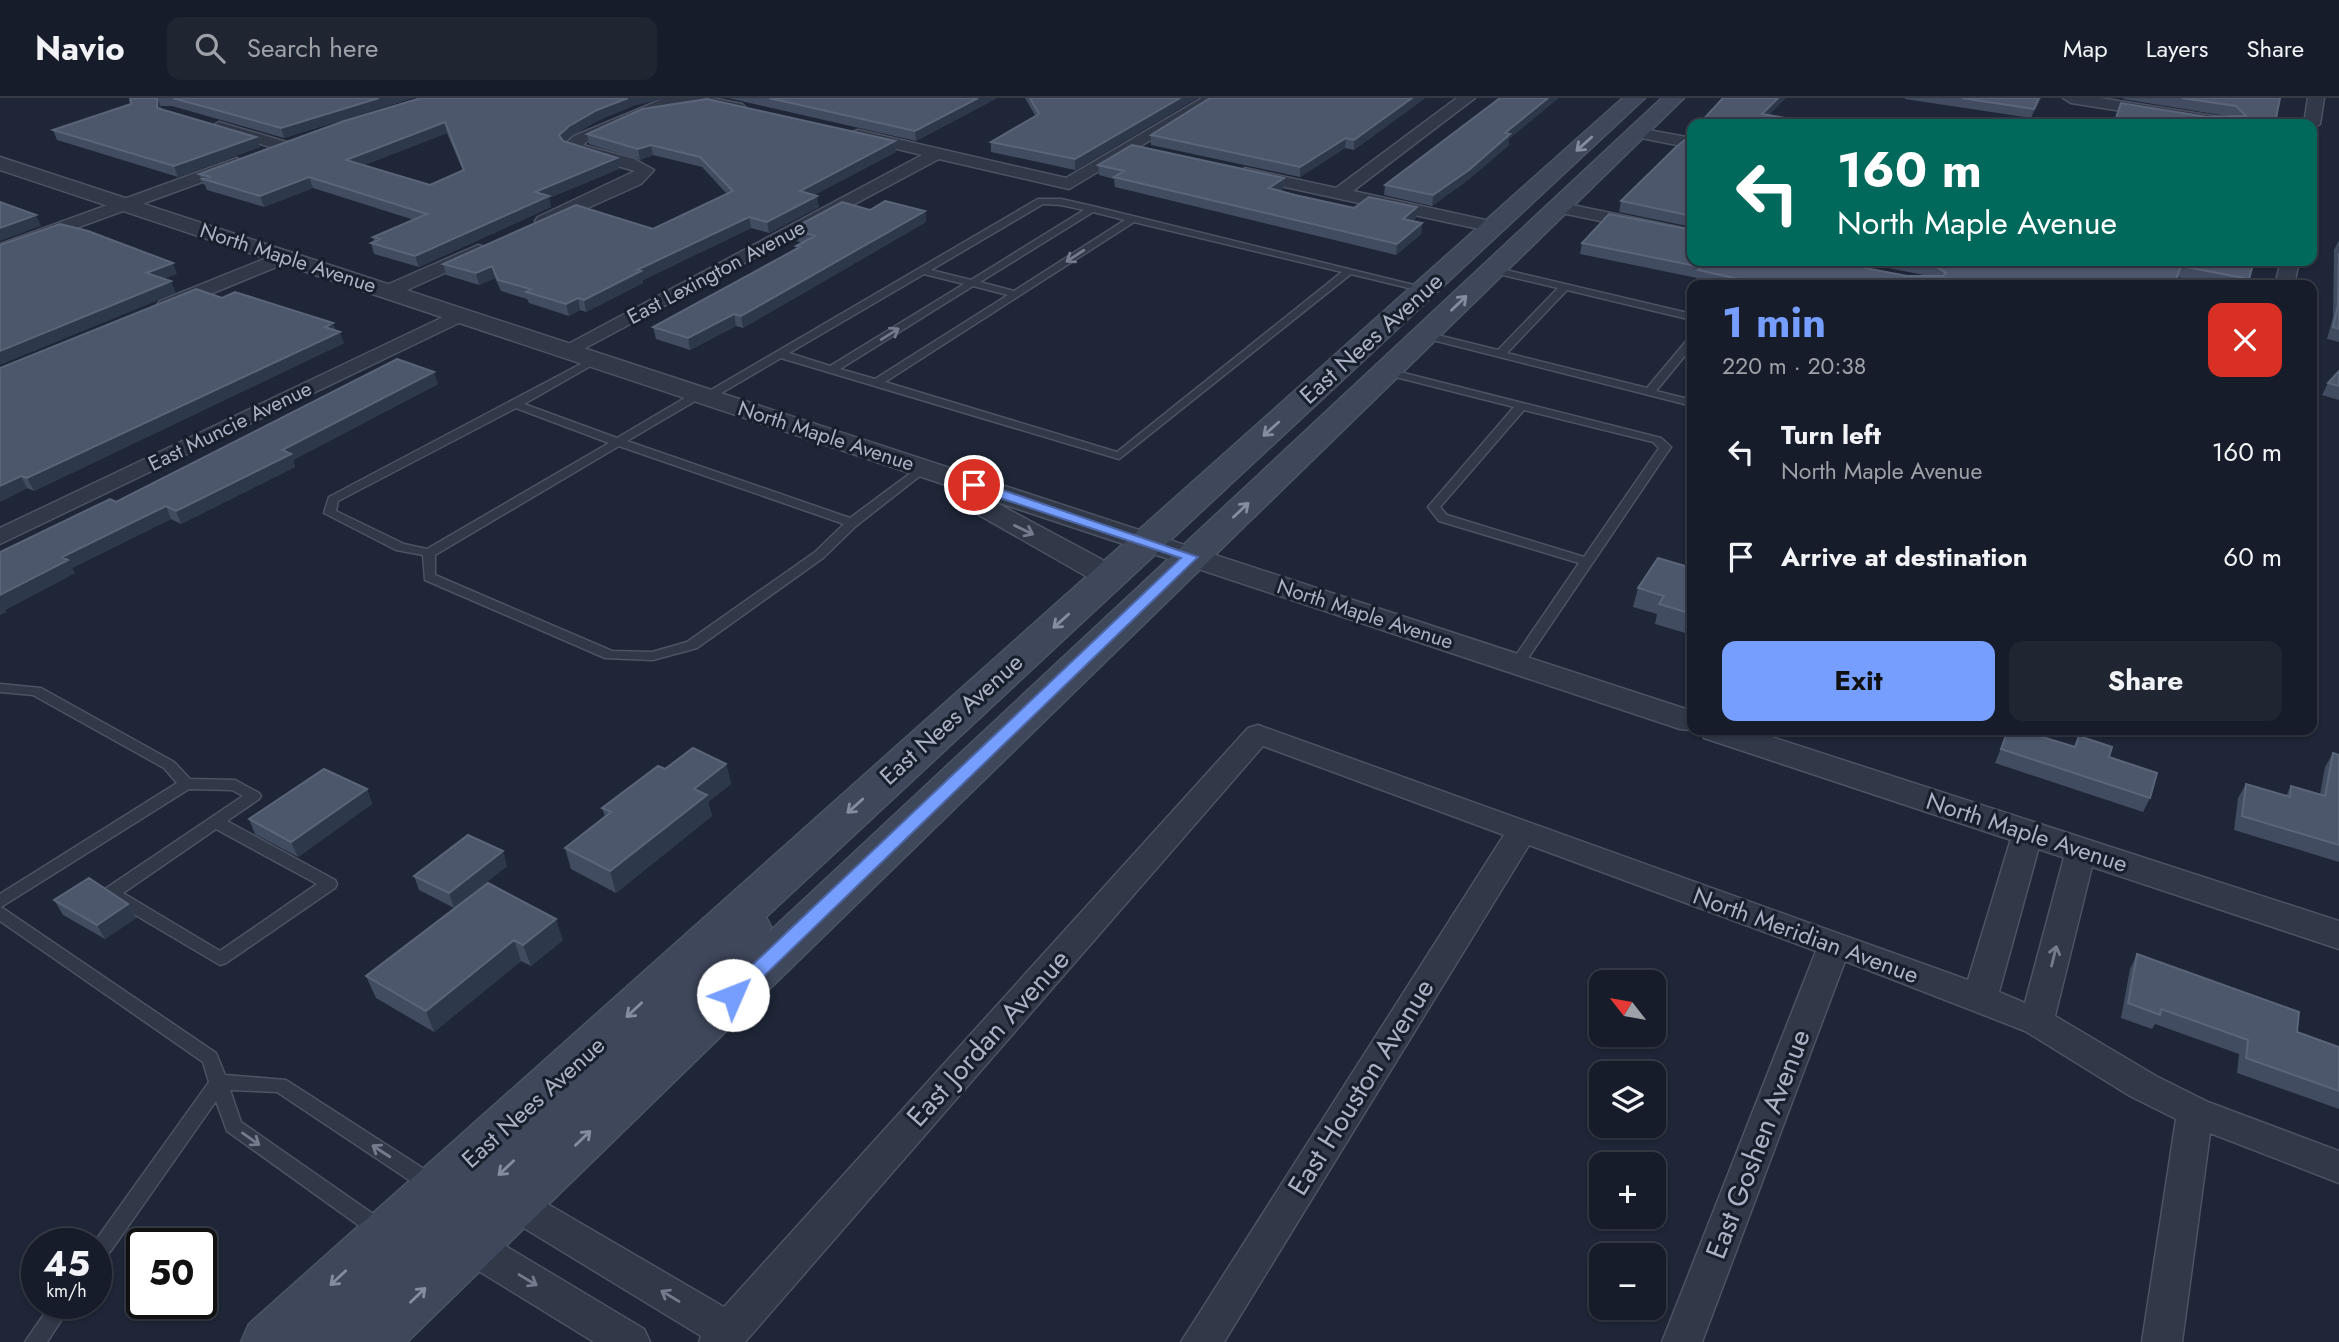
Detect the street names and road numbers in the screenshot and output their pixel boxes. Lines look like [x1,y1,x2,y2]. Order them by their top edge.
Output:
street label: East Lexington Avenue [622,212,811,332]
street label: North Maple Avenue [196,215,380,301]
street label: East Nees Avenue [1292,264,1450,412]
street label: East Muncie Avenue [143,373,317,479]
street label: North Maple Avenue [734,393,918,479]
street label: North Maple Avenue [1273,571,1457,657]
street label: East Nees Avenue [872,645,1030,793]
street label: North Maple Avenue [1922,783,2132,881]
street label: North Meridian Avenue [1688,878,1924,992]
street label: East Jordan Avenue [897,940,1079,1136]
street label: East Houston Avenue [1278,971,1444,1203]
street label: East Goshen Avenue [1695,1023,1821,1265]
street label: East Nees Avenue [454,1028,612,1176]

